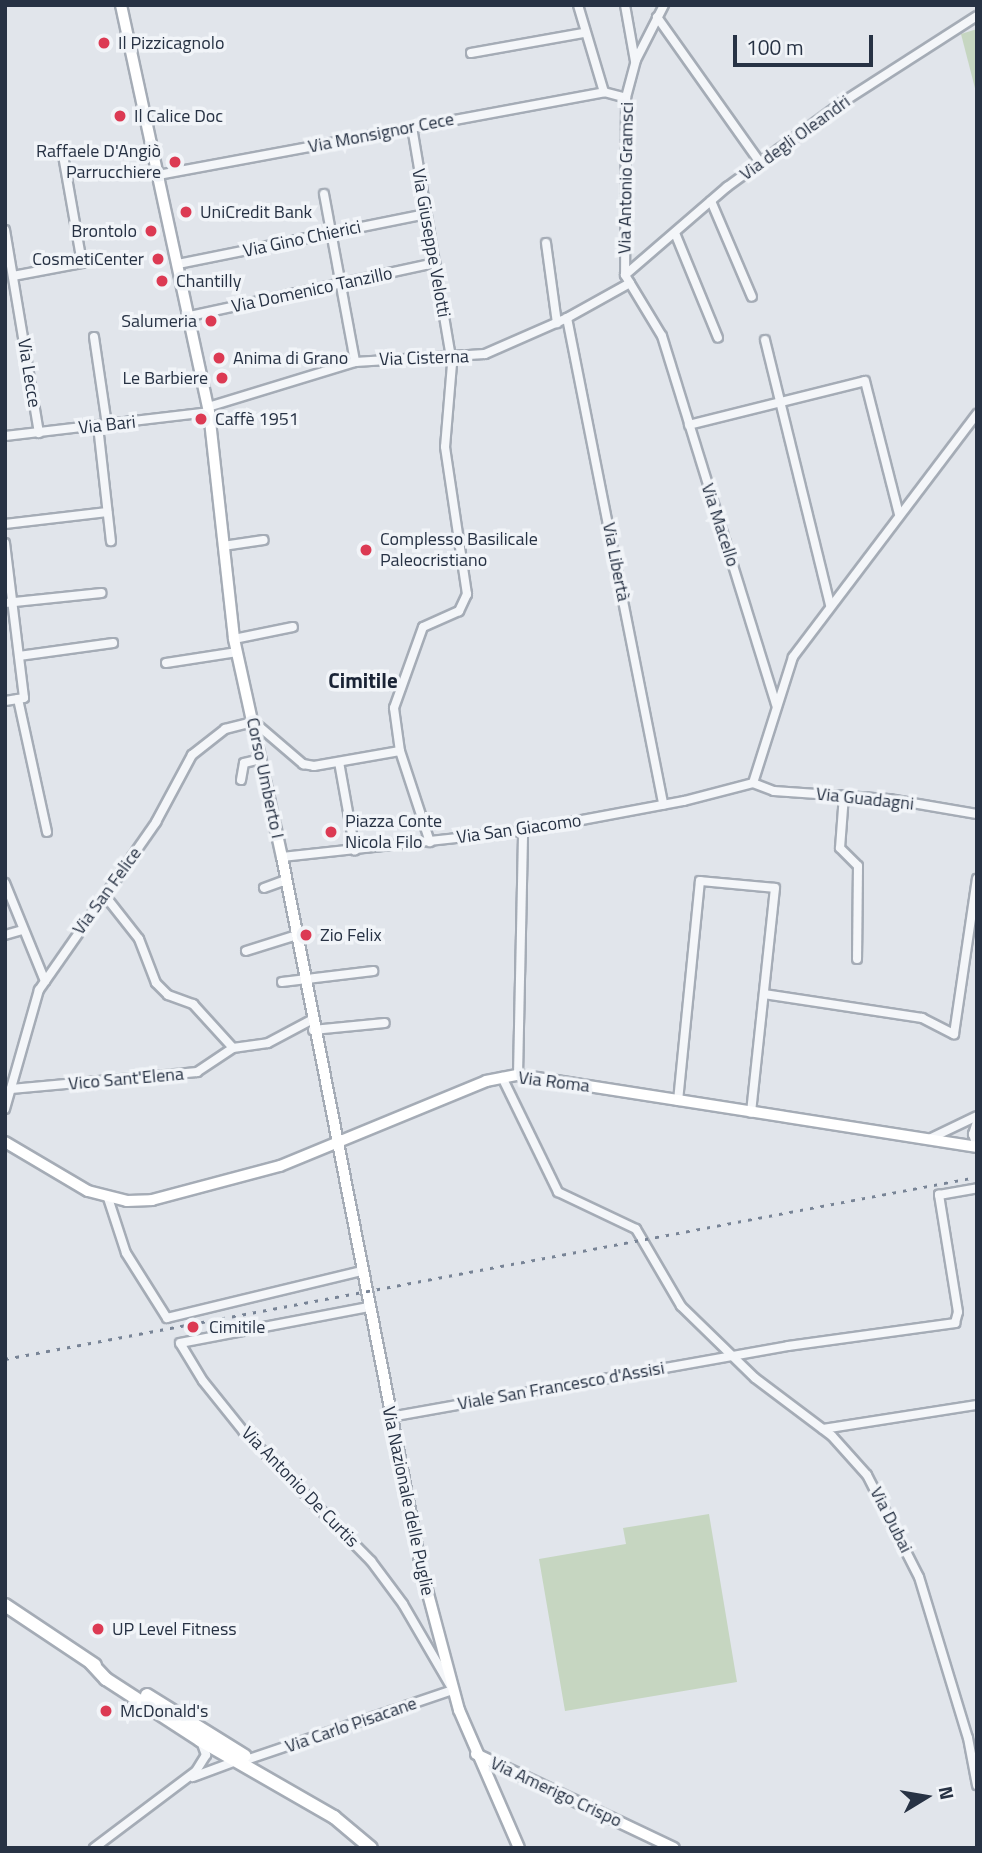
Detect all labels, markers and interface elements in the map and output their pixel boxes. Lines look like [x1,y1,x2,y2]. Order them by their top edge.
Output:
scale bar [737,21,877,65]
text: 100 m [746,31,803,63]
place label: Il Pizzicagnolo [118,32,224,54]
marker: Il Pizzicagnolo [96,35,112,51]
street label: Via degli Oleandri [736,91,854,185]
street label: Via Antonio Gramsci [614,102,638,254]
place label: Il Calice Doc [134,105,223,127]
marker: Il Calice Doc [112,108,128,124]
street label: Via Monsignor Cece [306,108,456,158]
place label: Raffaele D'Angiò Parrucchiere [36,141,161,184]
marker: Raffaele D'Angiò Parrucchiere [167,154,183,170]
street label: Via Giuseppe Velotti [407,167,455,319]
place label: UniCredit Bank [200,201,312,223]
marker: UniCredit Bank [178,204,194,220]
street label: Via Gino Chierici [241,216,363,262]
place label: Brontolo [71,220,137,242]
marker: Brontolo [143,223,159,239]
place label: CosmetiCenter [32,248,144,270]
marker: CosmetiCenter [150,251,166,267]
street label: Via Domenico Tanzillo [230,262,394,318]
place label: Chantilly [176,270,241,292]
marker: Chantilly [154,273,170,289]
place label: Salumeria [121,310,197,332]
marker: Salumeria [203,313,219,329]
street label: Via Lecce [13,337,45,409]
street label: Via Cisterna [379,346,469,370]
place label: Anima di Grano [233,347,348,369]
marker: Anima di Grano [211,350,227,366]
place label: Le Barbiere [122,367,208,389]
marker: Le Barbiere [214,370,230,386]
place label: Caffè 1951 [215,408,299,430]
street label: Via Bari [77,411,137,439]
marker: Caffè 1951 [193,411,209,427]
street label: Via Macello [696,481,744,569]
street label: Via Libertà [598,521,634,603]
place label: Complesso Basilicale Paleocristiano [380,529,538,572]
marker: Complesso Basilicale Paleocristiano [358,542,374,558]
district label: Cimitile [328,667,398,693]
street label: Corso Umberto I [242,716,288,840]
street label: Via Guadagni [815,783,915,815]
street label: Via San Giacomo [455,810,583,848]
place label: Piazza Conte Nicola Filo [345,811,442,854]
marker: Piazza Conte Nicola Filo [323,824,339,840]
street label: Via San Felice [68,843,146,939]
place label: Zio Felix [320,924,382,946]
marker: Zio Felix [298,927,314,943]
street label: Vico Sant'Elena [67,1063,185,1095]
street label: Via Roma [517,1067,591,1097]
place label: Cimitile [209,1316,265,1338]
marker: Cimitile [183,1317,203,1337]
street label: Viale San Francesco d'Assisi [456,1357,666,1415]
street label: Via Nazionale delle Puglie [377,1404,439,1598]
street label: Via Antonio De Curtis [237,1422,363,1552]
street label: Via Dubai [865,1483,917,1557]
place label: UP Level Fitness [112,1618,237,1640]
marker: UP Level Fitness [90,1621,106,1637]
street label: Via Carlo Pisacane [282,1692,420,1758]
place label: McDonald's [120,1700,208,1722]
marker: McDonald's [98,1703,114,1719]
street label: Via Amerigo Crispo [487,1752,625,1832]
north arrow [891,1762,961,1832]
text: N [932,1784,963,1802]

